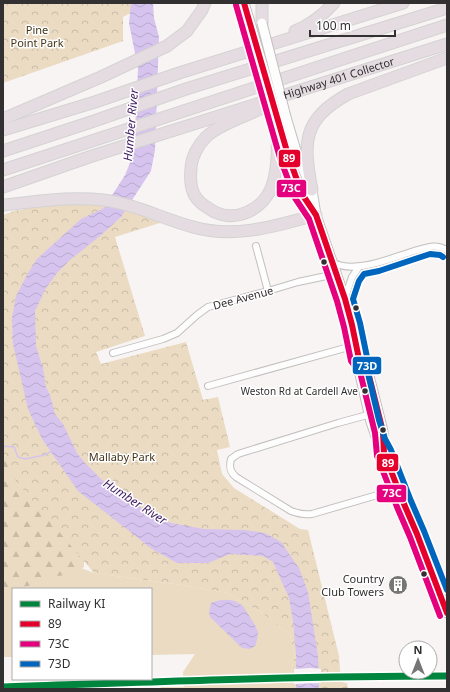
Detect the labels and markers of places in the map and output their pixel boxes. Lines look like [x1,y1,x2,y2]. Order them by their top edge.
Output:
unlabelled marker [319,257,329,267]
unlabelled marker [351,303,361,313]
place label: Weston Rd at Cardell Ave [241,384,358,398]
marker: Weston Rd at Cardell Ave [360,386,370,396]
unlabelled marker [378,425,388,435]
unlabelled marker [419,569,429,579]
place label: Country Club Towers [321,571,384,599]
building icon: Country Club Towers [387,574,409,596]

